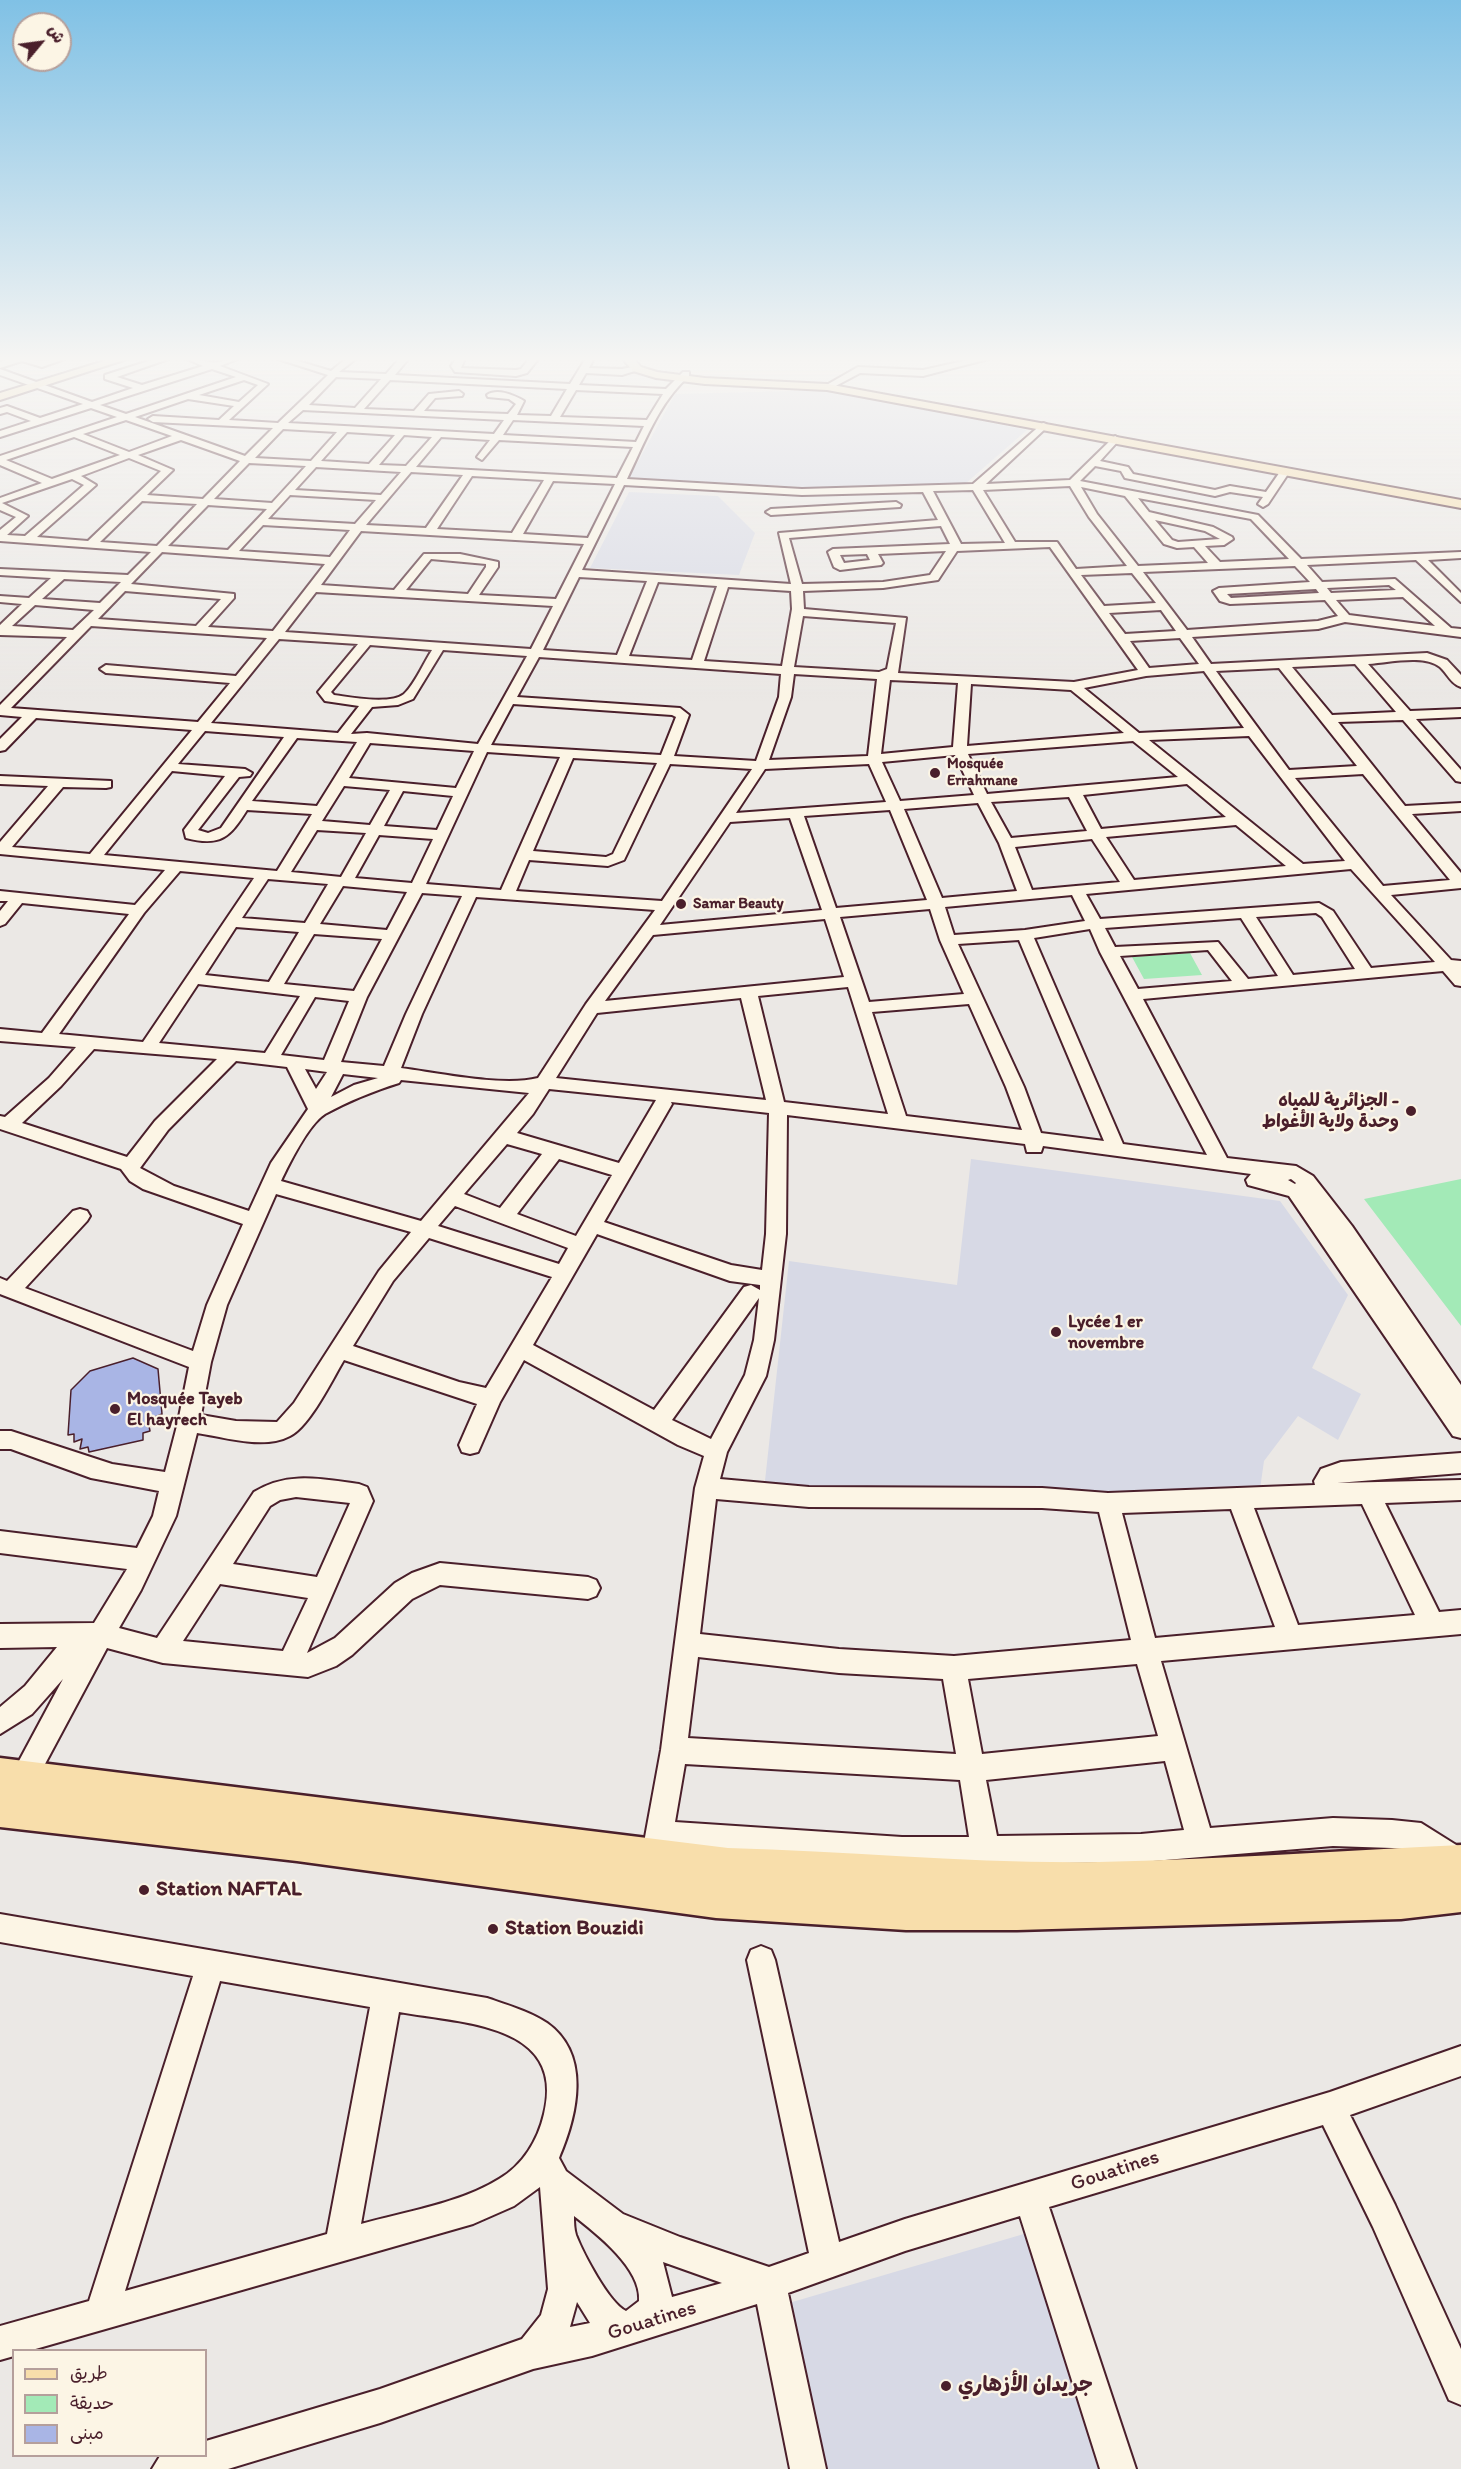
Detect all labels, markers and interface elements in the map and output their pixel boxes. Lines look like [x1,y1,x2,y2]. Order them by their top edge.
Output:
north arrow [12,12,72,72]
text: ش [44,22,69,46]
place label: Mosquée Errahmane [947,755,1018,790]
marker: Mosquée Errahmane [928,766,942,780]
place label: Samar Beauty [693,895,784,913]
marker: Samar Beauty [674,897,688,911]
place label: الجزائرية للمياه - وحدة ولاية الأغواط [1262,1090,1399,1132]
marker: الجزائرية للمياه - وحدة ولاية الأغواط [1404,1104,1418,1118]
place label: Lycée 1 er novembre [1068,1311,1144,1354]
marker: Lycée 1 er novembre [1049,1325,1063,1339]
place label: Mosquée Tayeb El hayrech [127,1388,243,1430]
marker: Mosquée Tayeb El hayrech [108,1402,122,1416]
place label: Station NAFTAL [156,1877,301,1903]
marker: Station NAFTAL [137,1883,151,1897]
place label: Station Bouzidi [505,1916,644,1942]
marker: Station Bouzidi [486,1922,500,1936]
street label: Gouatines [1068,2145,1162,2197]
street label: Gouatines [605,2296,699,2346]
legend [12,2349,207,2457]
text: طريق [70,2362,108,2384]
place label: جريدان الأزهاري [958,2373,1093,2399]
marker: جريدان الأزهاري [939,2379,953,2393]
text: حديقة [70,2392,114,2414]
text: مبنى [70,2422,104,2444]

